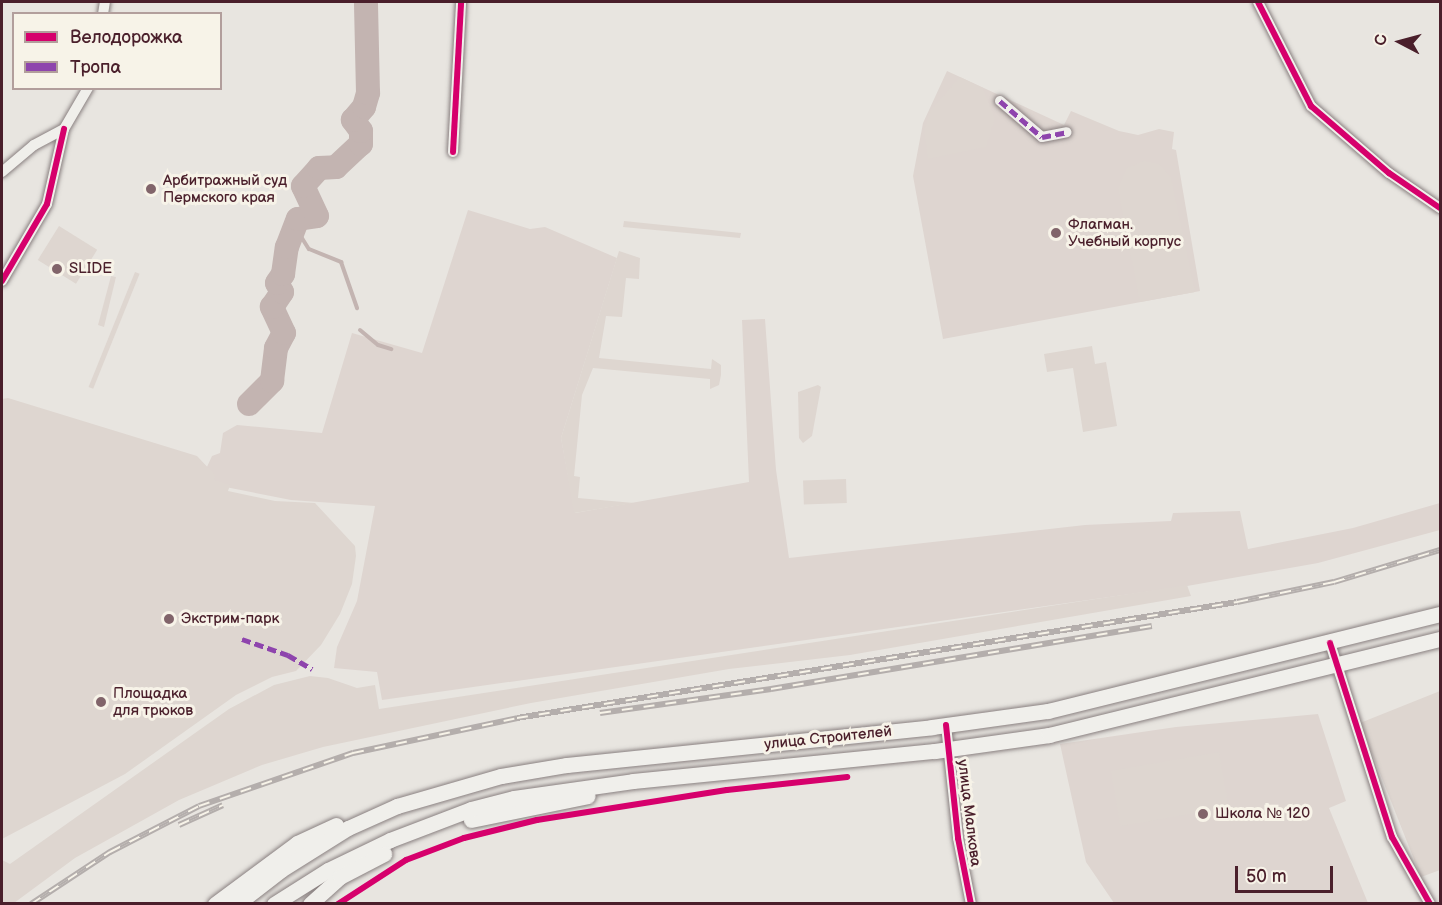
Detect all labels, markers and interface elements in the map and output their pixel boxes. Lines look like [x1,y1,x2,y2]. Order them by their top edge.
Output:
legend [12,12,222,90]
north arrow [1370,12,1430,72]
text: Велодорожка [70,27,183,48]
text: С [1372,34,1392,47]
text: Тропа [70,57,121,78]
place label: Арбитражный суд Пермского края [163,171,287,206]
marker: Арбитражный суд Пермского края [144,182,158,196]
place label: Флагман. Учебный корпус [1068,215,1181,250]
marker: Флагман. Учебный корпус [1049,226,1063,240]
place label: SLIDE [69,260,112,278]
marker: SLIDE [50,262,64,276]
place label: Экстрим-парк [181,610,279,628]
marker: Экстрим-парк [162,612,176,626]
place label: Площадка для трюков [113,684,193,719]
marker: Площадка для трюков [94,695,108,709]
street label: улица Строителей [763,722,893,754]
street label: улица Малкова [954,758,984,868]
place label: Школа № 120 [1215,805,1310,823]
marker: Школа № 120 [1196,807,1210,821]
scale bar [1238,854,1336,892]
text: 50 m [1246,866,1287,887]

